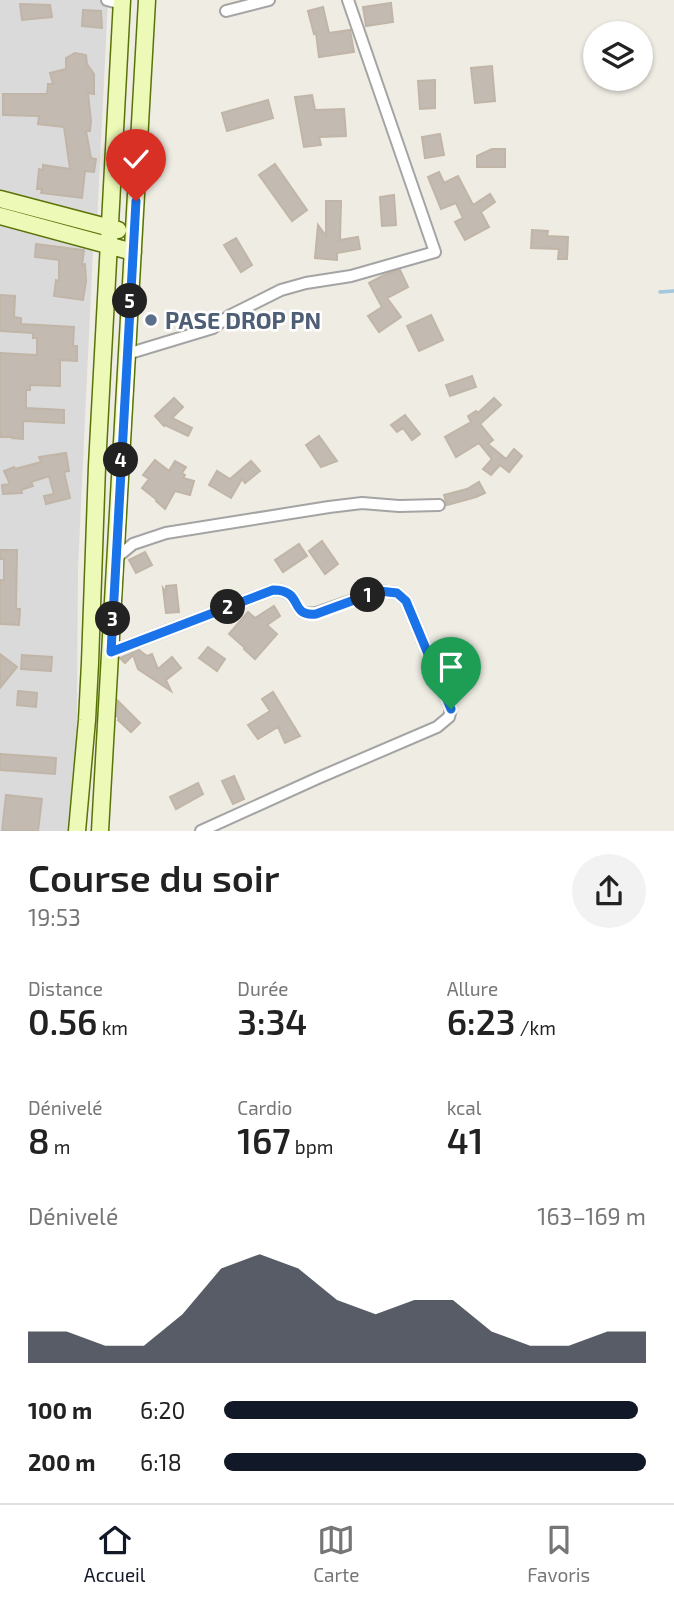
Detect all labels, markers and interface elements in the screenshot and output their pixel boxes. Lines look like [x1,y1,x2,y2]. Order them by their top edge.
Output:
map controls [583,21,653,91]
button: layers [583,21,653,91]
pin [106,129,166,201]
icon: check [117,140,155,178]
pin: 5 [113,284,148,318]
text: 5 [124,289,135,312]
place label: PASE DROP PN [165,306,321,334]
marker: PASE DROP PN [143,312,159,328]
pin: 4 [104,442,138,477]
text: 4 [114,448,127,471]
pin: 1 [350,578,386,612]
text: 1 [363,583,372,606]
pin: 2 [210,590,246,624]
text: 2 [222,595,233,618]
pin: 3 [96,602,130,636]
text: 3 [107,607,118,630]
pin [421,637,481,709]
icon: arrive [432,648,470,686]
text: Course du soir [28,854,280,900]
button: share [572,854,646,928]
text: 19:53 [28,903,81,931]
text: Distance [28,977,103,1000]
text: Durée [237,977,289,1000]
text: Allure [447,977,498,1000]
text: 0.56 [28,1000,97,1042]
text: 3:34 [237,1000,307,1042]
text: 6:23 [447,1000,515,1042]
text: km [97,1016,128,1039]
text: /km [515,1016,556,1039]
text: Dénivelé [28,1096,103,1119]
text: Cardio [237,1096,292,1119]
text: kcal [447,1096,481,1119]
text: 8 [28,1119,50,1161]
text: 167 [237,1119,291,1161]
text: 41 [447,1119,483,1161]
text: m [50,1135,70,1158]
text: bpm [291,1135,333,1158]
text: Dénivelé [28,1202,118,1230]
text: 163–169 m [537,1202,646,1230]
text: 100 m [28,1396,92,1424]
text: 6:20 [140,1396,185,1424]
text: 200 m [28,1448,96,1476]
text: 6:18 [140,1448,182,1476]
tab: Accueil [84,1521,145,1586]
tab: Carte [313,1521,360,1586]
tab: Favoris [527,1521,590,1586]

